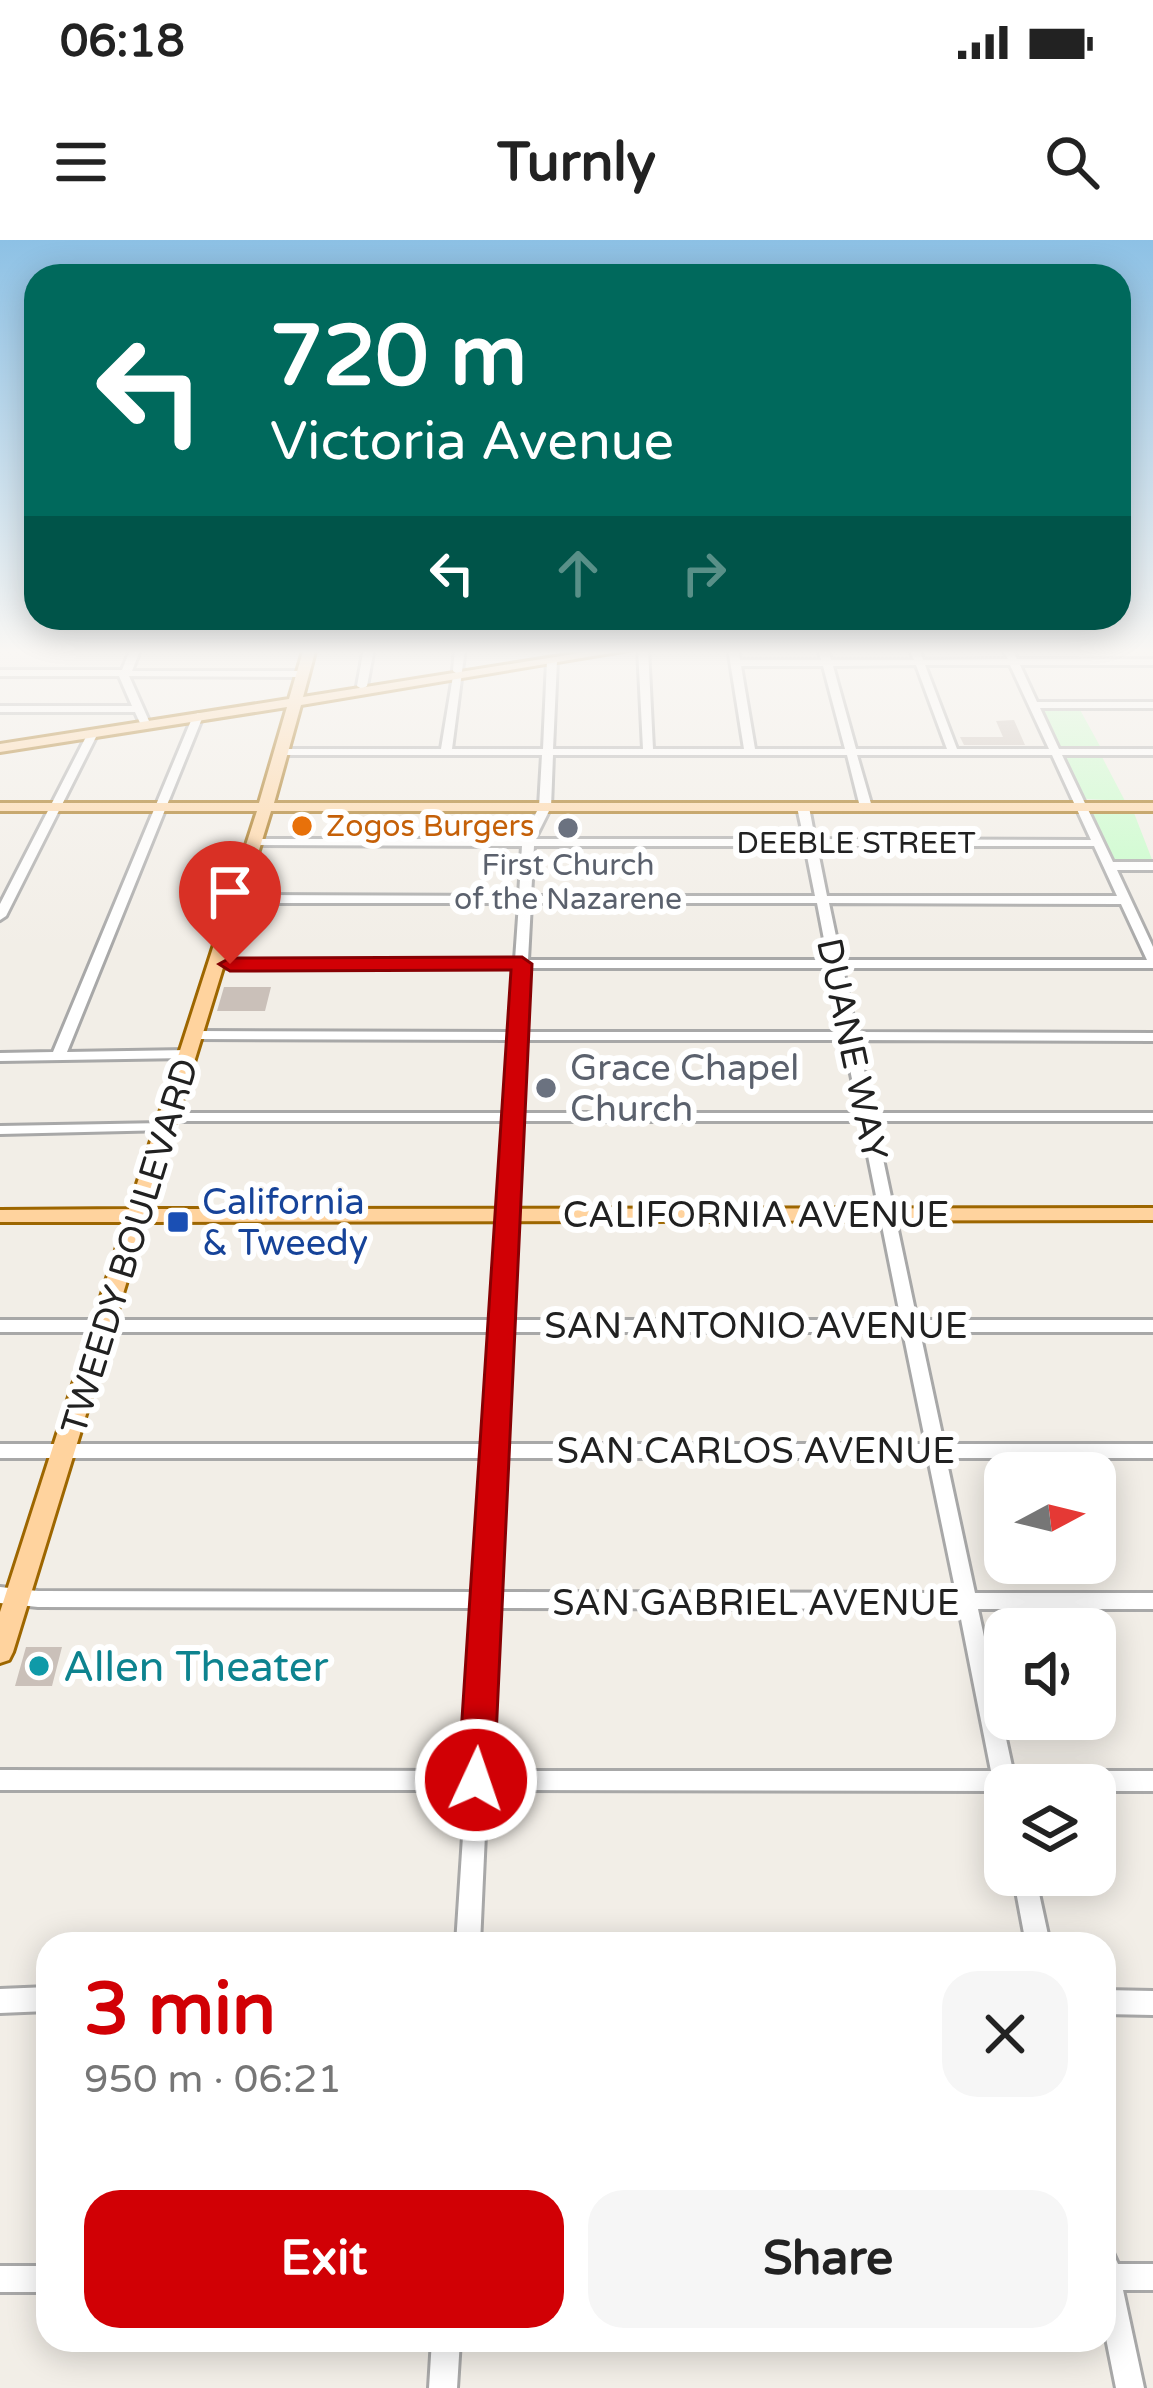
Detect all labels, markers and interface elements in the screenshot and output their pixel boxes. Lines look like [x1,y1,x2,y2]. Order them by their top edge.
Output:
text: 06:18 [60,15,185,69]
icon: menu [48,129,114,195]
icon: search [1039,129,1105,195]
text: Turnly [497,130,656,195]
text: 720 m [270,307,527,408]
icon: left [72,312,228,468]
text: Victoria Avenue [270,409,674,474]
icon: left [419,540,485,606]
icon: ahead [545,540,611,606]
icon: right [671,540,737,606]
place label: Zogos Burgers [326,808,534,845]
marker: Zogos Burgers [289,813,315,839]
marker: First Church of the Nazarene [555,815,581,841]
street label: DEEBLE STREET [736,825,976,862]
pin [179,841,281,964]
place label: First Church of the Nazarene [454,847,682,918]
icon: arrive [197,859,263,925]
street label: DUANE WAY [807,934,896,1164]
place label: Grace Chapel Church [570,1047,799,1131]
street label: TWEEDY BOULEVARD [53,1053,208,1439]
marker: Grace Chapel Church [533,1075,559,1101]
place label: California & Tweedy [202,1181,368,1265]
street label: CALIFORNIA AVENUE [563,1194,949,1237]
marker: California & Tweedy [165,1209,191,1235]
street label: SAN ANTONIO AVENUE [544,1305,968,1348]
street label: SAN CARLOS AVENUE [557,1430,955,1473]
north arrow [984,1452,1116,1584]
map controls [984,1452,1116,1896]
street label: SAN GABRIEL AVENUE [552,1582,960,1625]
button: sound [984,1608,1116,1740]
place label: Allen Theater [63,1642,329,1693]
marker: Allen Theater [26,1653,52,1679]
position arrow [413,1717,539,1843]
button: layers [984,1764,1116,1896]
text: 3 min [84,1967,276,2054]
button: close [942,1971,1068,2097]
text: 950 m · 06:21 [84,2056,342,2103]
button: Exit [84,2190,564,2328]
button: Share [588,2190,1068,2328]

